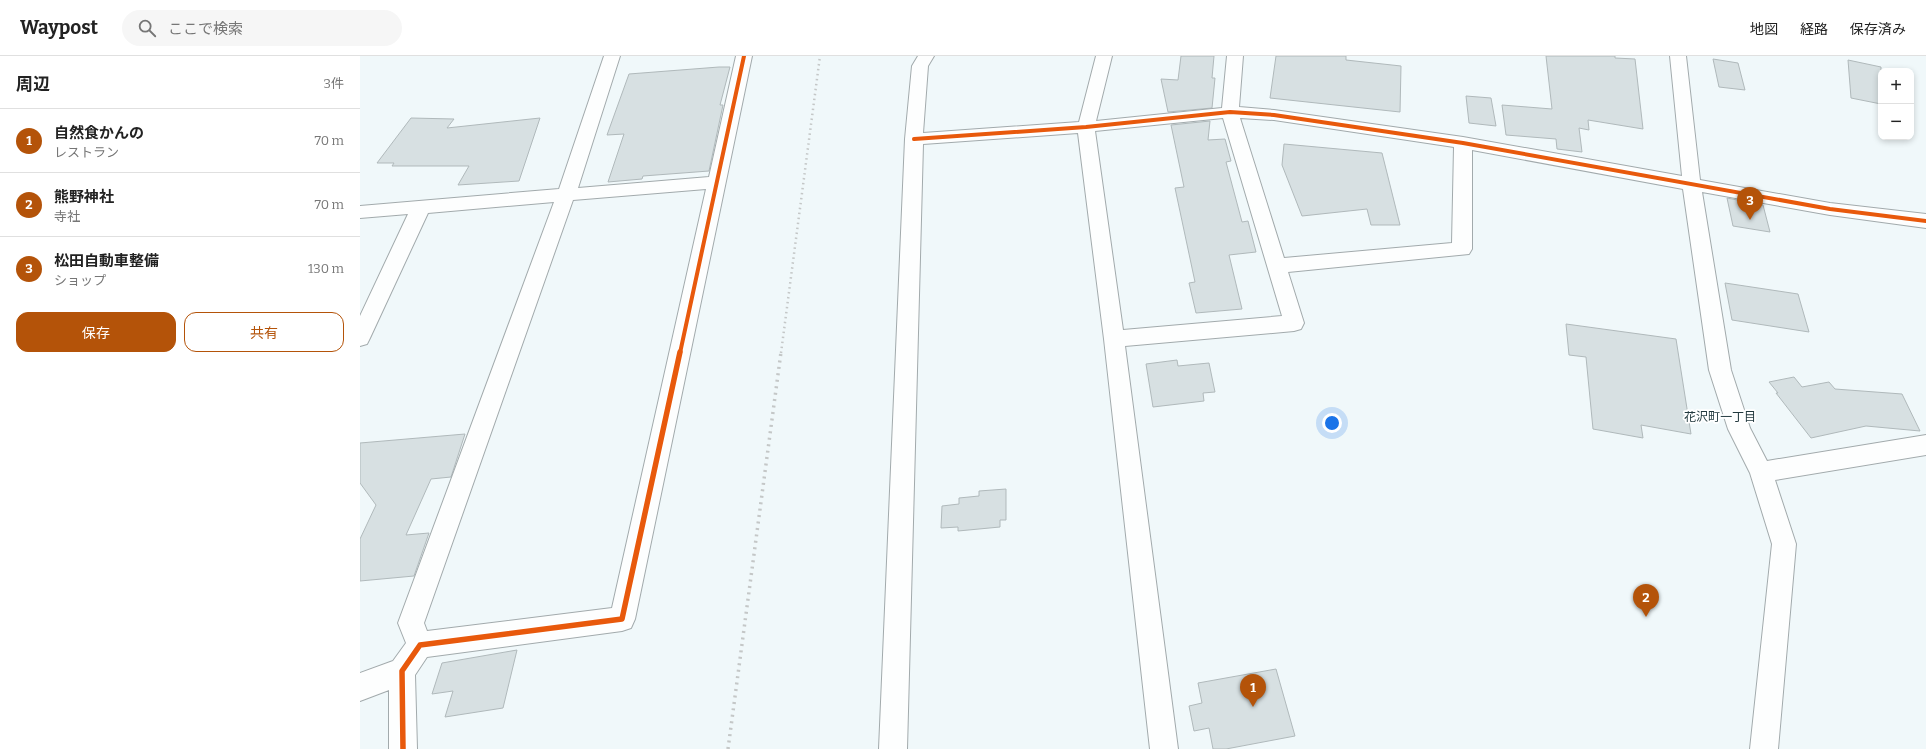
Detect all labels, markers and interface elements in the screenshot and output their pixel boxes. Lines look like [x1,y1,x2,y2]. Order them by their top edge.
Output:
search box [122,10,402,46]
text: Waypost [20,16,98,39]
icon: search [136,17,158,39]
text: ここで検索 [168,20,243,38]
text: 地図 [1750,21,1778,38]
text: 経路 [1800,21,1828,38]
text: 保存済み [1850,21,1906,38]
map controls [1878,68,1914,140]
button: + [1878,68,1914,104]
text: 周辺 [16,74,50,95]
text: 3件 [324,76,344,91]
button: − [1878,104,1914,140]
text: 自然食かんの [54,124,144,142]
text: 1 [26,133,32,148]
text: 70 m [314,133,344,148]
text: レストラン [54,145,119,160]
pin: 3 [1737,187,1763,220]
text: 熊野神社 [54,188,114,206]
text: 2 [25,197,33,212]
text: 70 m [314,197,344,212]
text: 寺社 [54,209,80,224]
text: 松田自動車整備 [54,252,159,270]
text: 3 [25,261,33,276]
text: 130 m [308,261,344,276]
text: ショップ [54,273,106,288]
button: 保存 [16,312,176,352]
button: 共有 [184,312,344,352]
district label: 花沢町一丁目 [1684,410,1756,424]
your location [1322,413,1342,433]
pin: 2 [1633,584,1659,617]
pin: 1 [1240,674,1266,707]

